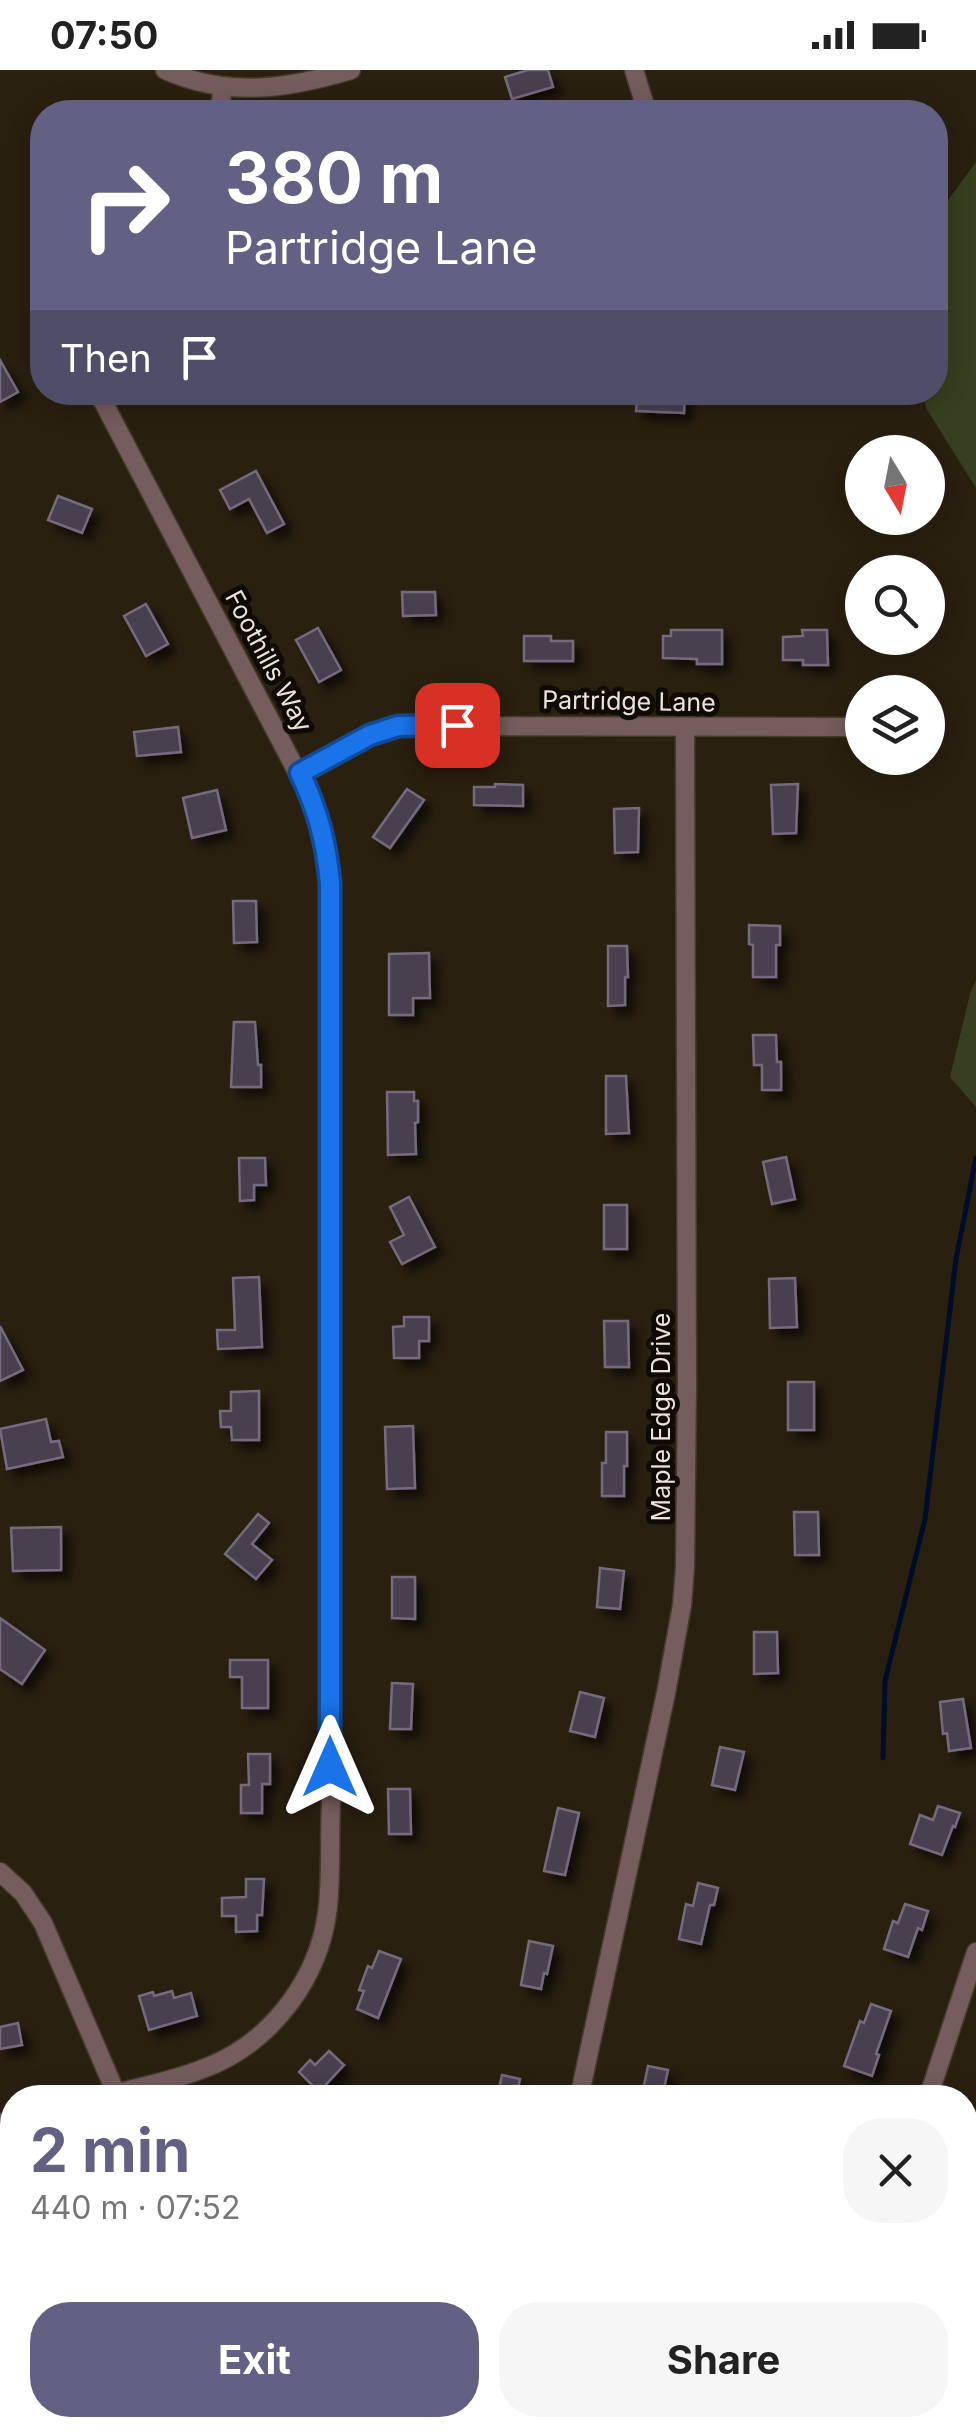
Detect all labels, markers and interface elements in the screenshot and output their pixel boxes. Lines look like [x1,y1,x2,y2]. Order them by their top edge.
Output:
text: 07:50 [50,12,158,58]
text: 380 m [225,135,443,220]
icon: right [60,140,190,270]
text: Partridge Lane [225,220,538,275]
icon: arrive [172,330,227,385]
text: Then [60,335,152,381]
north arrow [845,435,945,535]
map controls [845,435,945,775]
button: search [845,555,945,655]
street label: Foothills Way [219,585,319,737]
button: layers [845,675,945,775]
pin [415,683,500,768]
street label: Partridge Lane [542,684,716,718]
icon: arrive [430,698,485,753]
street label: Maple Edge Drive [646,1313,676,1521]
position arrow [278,1715,382,1819]
text: 2 min [30,2114,190,2186]
button: close [843,2118,948,2223]
text: 440 m · 07:52 [30,2188,241,2227]
button: Exit [30,2302,479,2417]
button: Share [499,2302,948,2417]

